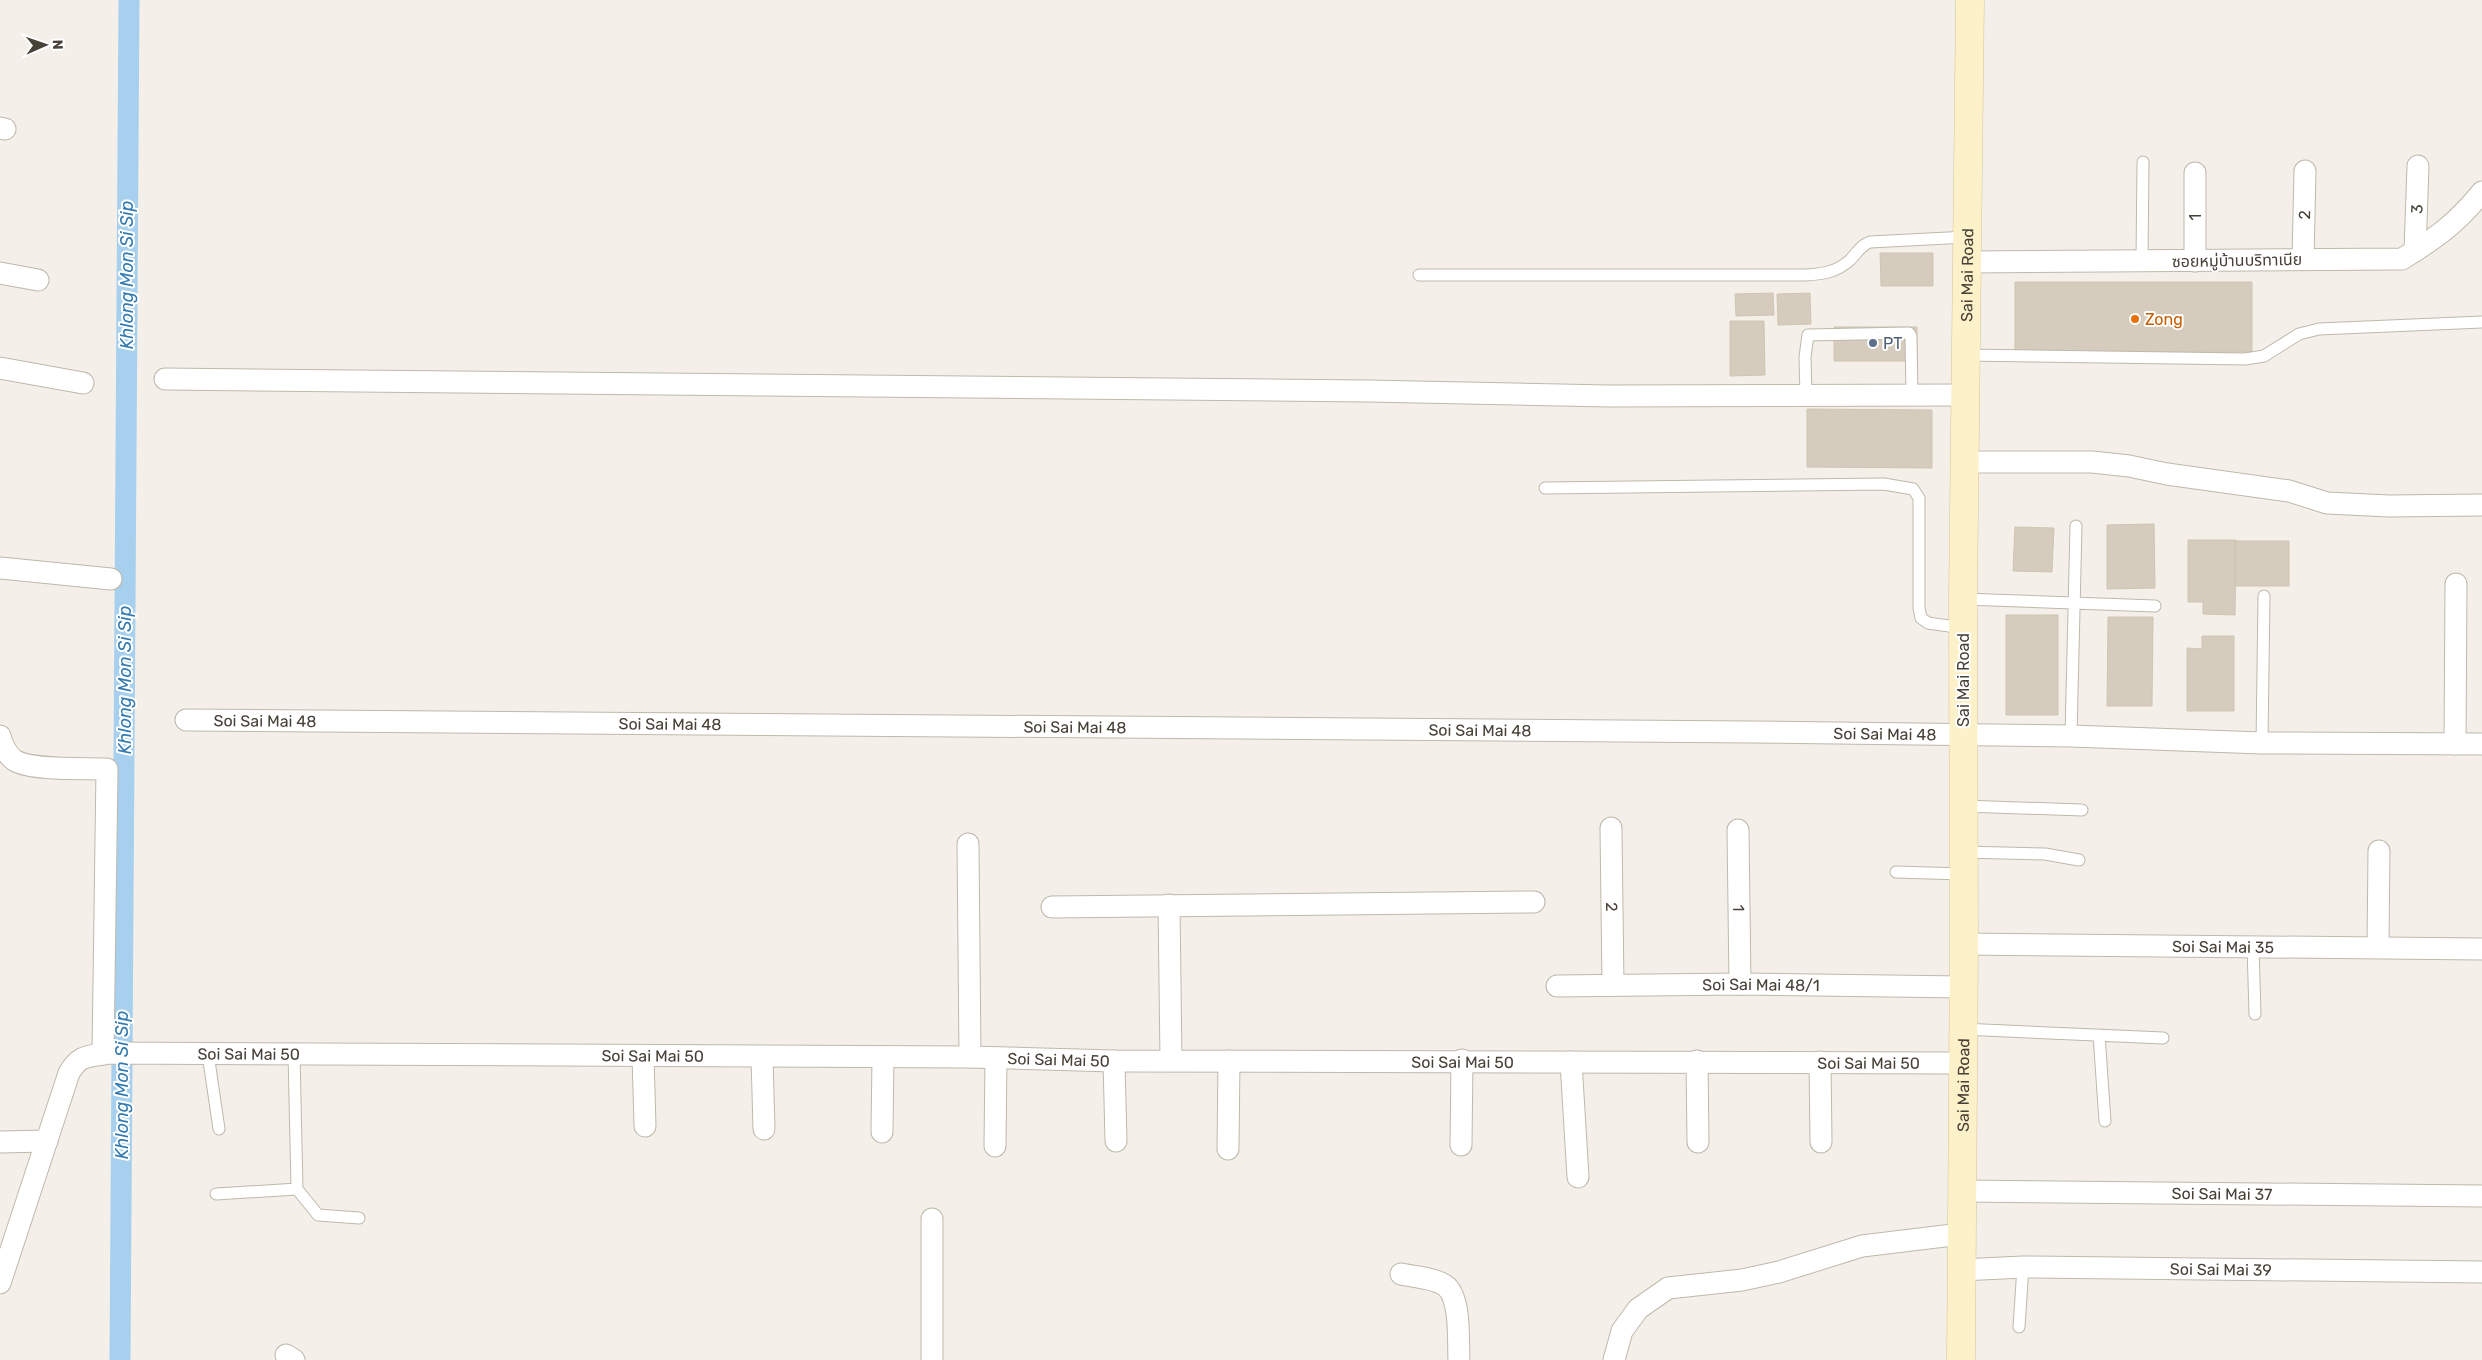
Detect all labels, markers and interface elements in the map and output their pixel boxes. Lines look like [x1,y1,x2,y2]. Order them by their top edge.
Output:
north arrow [20,20,70,70]
text: N [49,39,66,50]
water label: Khlong Mon Si Sip [116,201,138,349]
street label: 3 [2407,204,2427,214]
street label: 2 [2295,210,2314,220]
street label: 1 [2186,214,2205,220]
street label: Sai Mai Road [1957,228,1977,322]
street label: ซอยหมู่บ้านบริทาเนีย [2172,250,2302,271]
place label: Zong [2145,310,2183,329]
marker: Zong [2129,313,2141,325]
place label: PT [1883,334,1903,353]
marker: PT [1867,337,1879,349]
water label: Khlong Mon Si Sip [114,606,136,754]
street label: Sai Mai Road [1954,633,1973,727]
street label: Soi Sai Mai 48 [213,711,317,731]
street label: Soi Sai Mai 48 [618,714,722,734]
street label: Soi Sai Mai 48 [1023,717,1127,737]
street label: Soi Sai Mai 48 [1428,721,1532,740]
street label: Soi Sai Mai 48 [1833,724,1937,744]
street label: 2 [1602,902,1621,912]
street label: 1 [1729,904,1748,912]
street label: Soi Sai Mai 35 [2172,937,2274,957]
street label: Soi Sai Mai 48/1 [1702,975,1820,995]
water label: Khlong Mon Si Sip [111,1011,133,1159]
street label: Sai Mai Road [1954,1038,1973,1132]
street label: Soi Sai Mai 50 [197,1044,300,1064]
street label: Soi Sai Mai 50 [601,1046,704,1066]
street label: Soi Sai Mai 50 [1007,1049,1110,1071]
street label: Soi Sai Mai 50 [1411,1053,1514,1072]
street label: Soi Sai Mai 50 [1817,1054,1920,1073]
street label: Soi Sai Mai 37 [2172,1184,2272,1204]
street label: Soi Sai Mai 39 [2170,1260,2272,1280]

